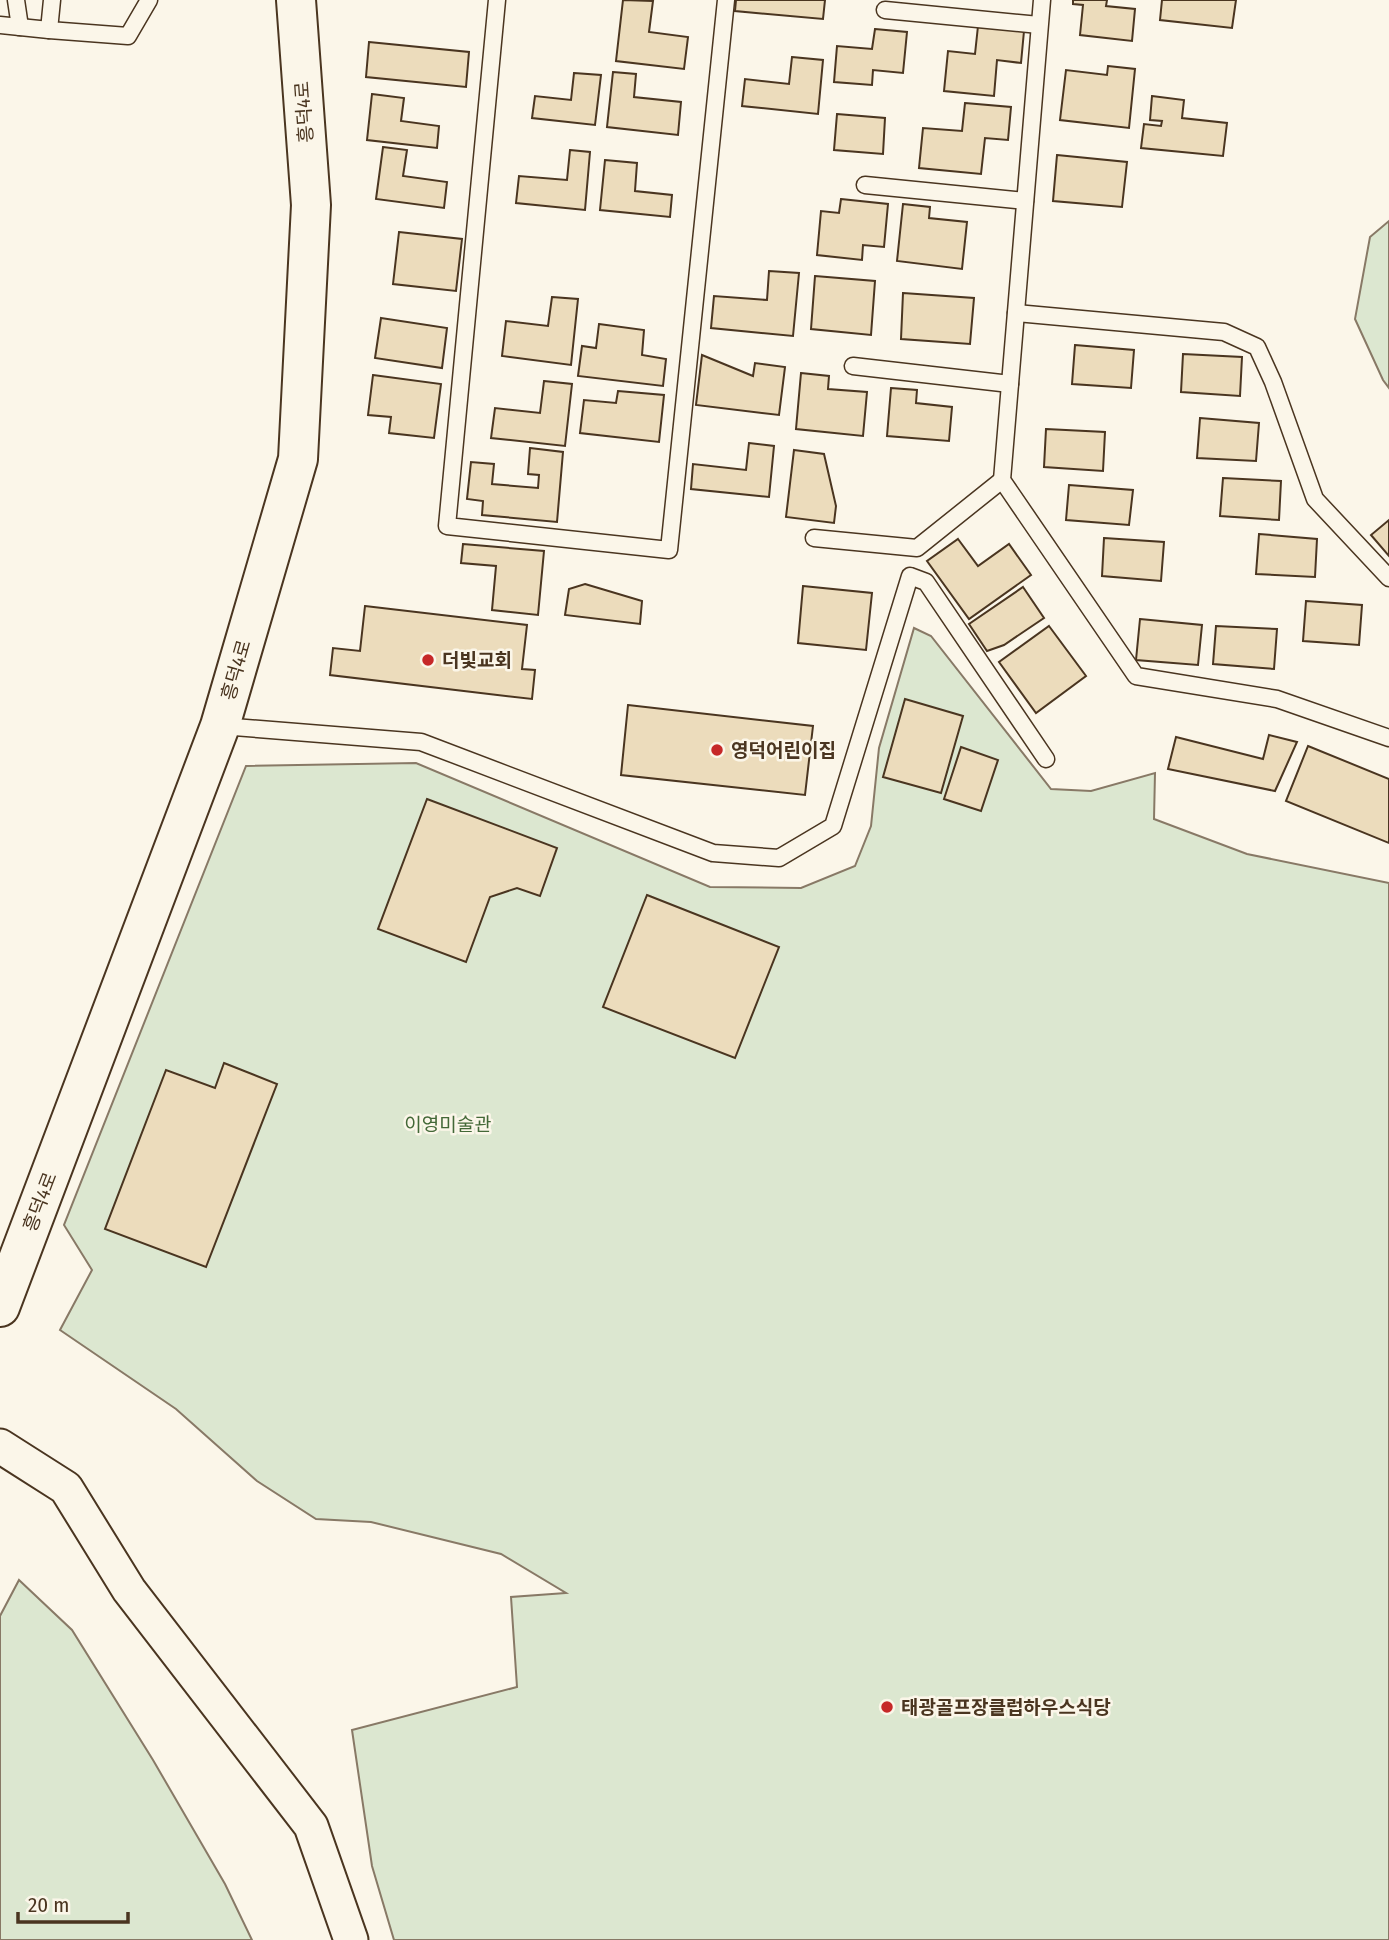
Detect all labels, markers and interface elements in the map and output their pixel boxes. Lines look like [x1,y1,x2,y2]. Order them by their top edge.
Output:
street label: 흥덕4로 [290,80,318,144]
street label: 흥덕4로 [216,637,256,703]
place label: 더빛교회 [442,649,512,672]
marker: 더빛교회 [420,652,436,668]
place label: 영덕어린이집 [731,739,836,762]
marker: 영덕어린이집 [709,742,725,758]
park label: 이영미술관 [404,1113,492,1136]
street label: 흥덕4로 [18,1169,62,1235]
place label: 태광골프장클럽하우스식당 [901,1696,1111,1719]
marker: 태광골프장클럽하우스식당 [879,1699,895,1715]
scale bar [18,1881,128,1925]
text: 20 m [28,1892,69,1918]

